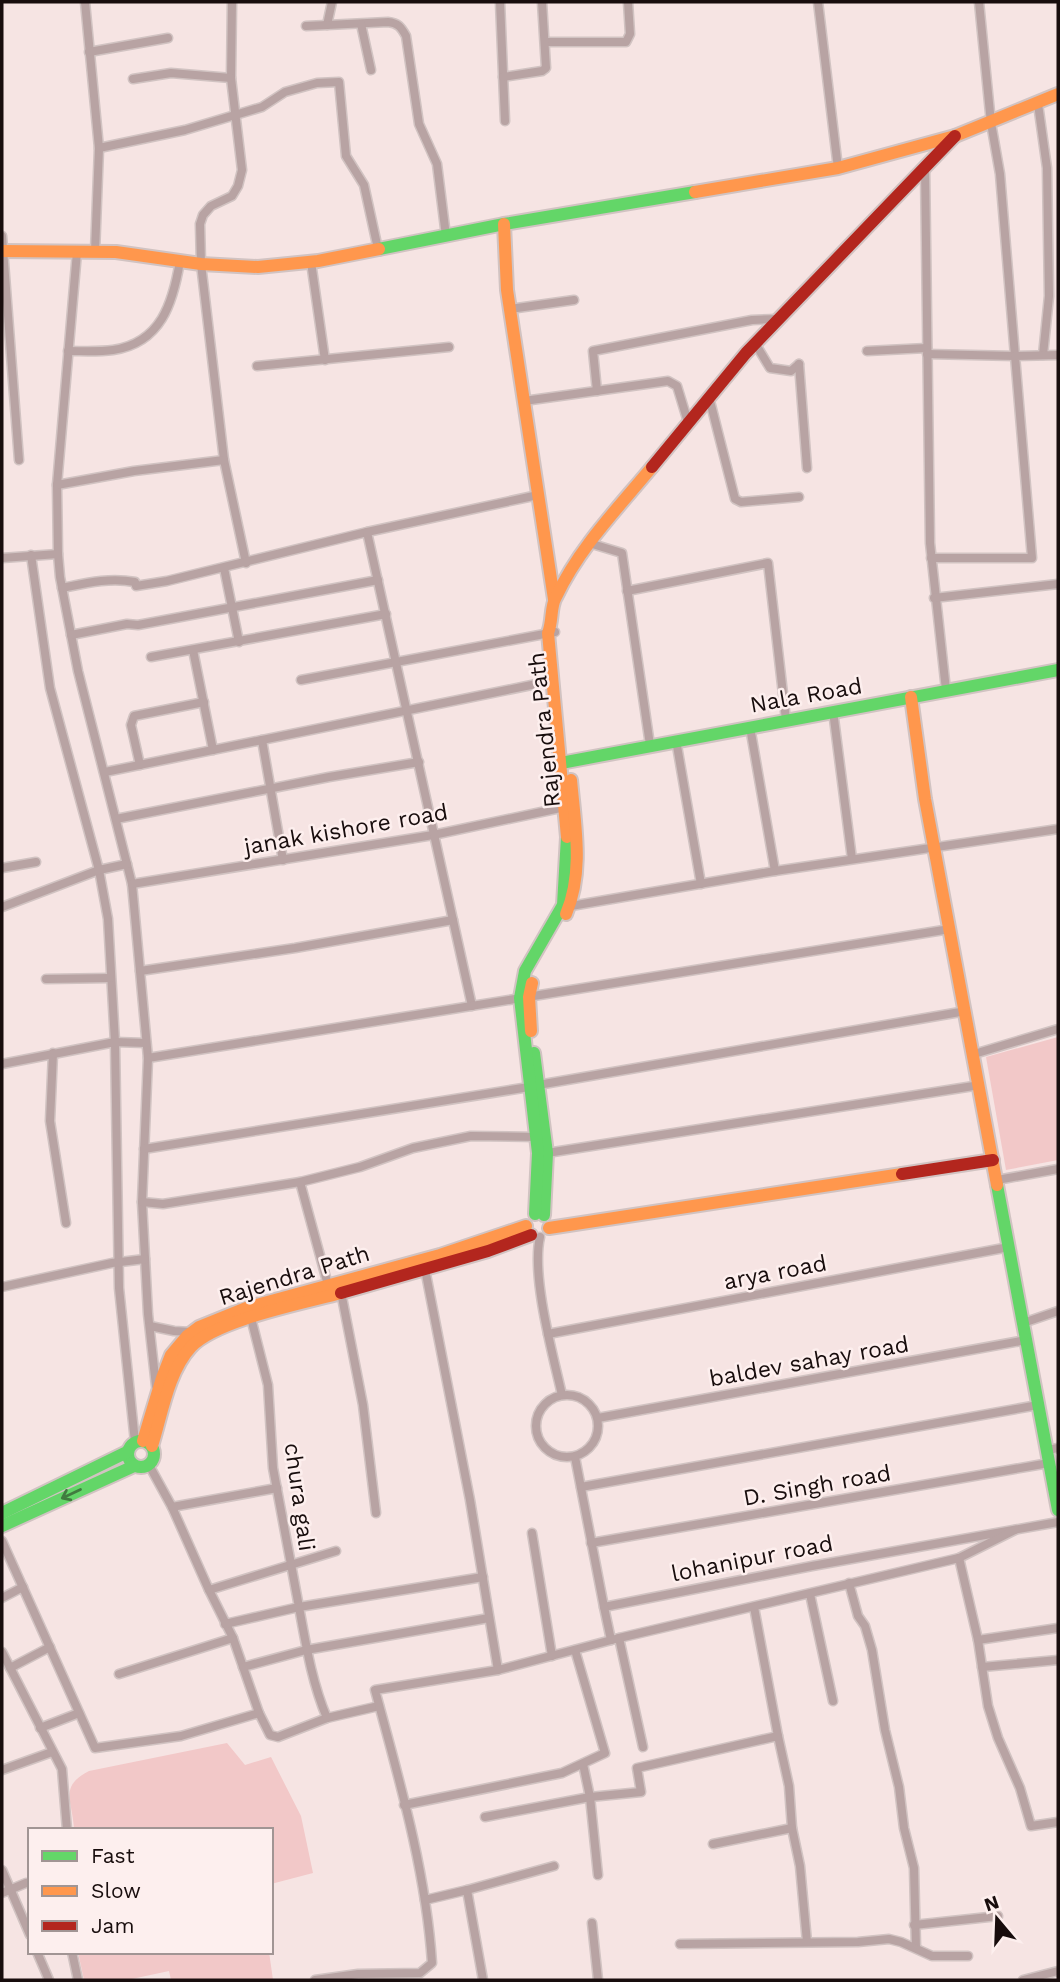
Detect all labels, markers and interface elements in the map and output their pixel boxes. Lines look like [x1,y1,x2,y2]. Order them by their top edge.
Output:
street label: Rajendra Path [523,651,566,809]
street label: Nala Road [748,672,864,719]
street label: janak kishore road [240,798,450,861]
street label: Rajendra Path [216,1240,373,1311]
street label: arya road [721,1249,829,1296]
street label: baldev sahay road [707,1331,911,1392]
street label: chura gali [279,1441,320,1553]
street label: D. Singh road [741,1459,893,1512]
one-way arrow [61,1488,83,1501]
street label: lohanipur road [669,1530,835,1587]
legend [28,1828,273,1954]
text: Fast [91,1843,135,1868]
text: Slow [91,1878,141,1903]
north arrow [962,1884,1032,1954]
text: N [981,1890,1002,1917]
text: Jam [91,1913,134,1938]

